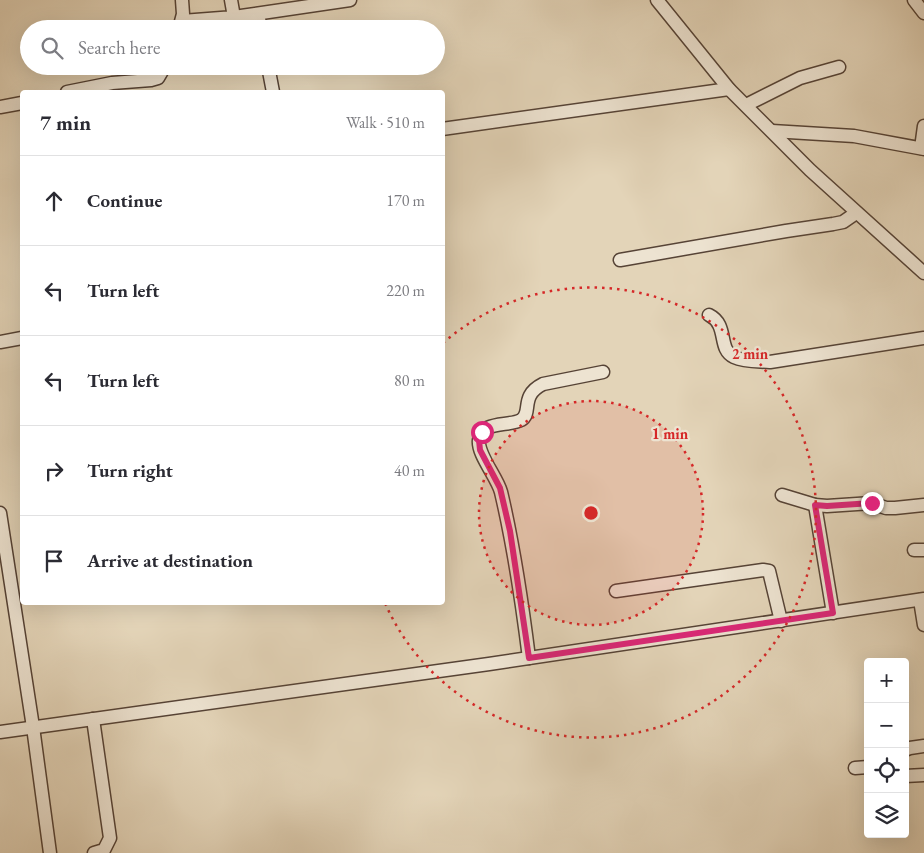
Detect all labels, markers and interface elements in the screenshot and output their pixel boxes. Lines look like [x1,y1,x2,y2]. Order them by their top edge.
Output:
search box [20,20,445,75]
icon: search [38,34,66,62]
text: Search here [78,35,160,60]
text: 7 min [40,109,91,136]
text: Walk · 510 m [346,112,425,133]
icon: ahead [40,187,68,215]
text: Continue [87,188,162,213]
text: 170 m [386,190,425,211]
icon: left [40,277,68,305]
text: Turn left [87,278,159,303]
text: 220 m [386,280,425,301]
text: 2 min [732,344,769,363]
icon: left [40,367,68,395]
text: Turn left [87,368,159,393]
text: 80 m [394,370,425,391]
route start [471,421,494,444]
text: 1 min [652,424,689,443]
icon: right [40,457,68,485]
text: Turn right [87,458,173,483]
text: 40 m [394,460,425,481]
route end [861,492,884,515]
centre of rings [582,504,600,522]
icon: arrive [40,547,68,575]
text: Arrive at destination [87,548,253,573]
map controls [864,658,909,838]
button: + [864,658,909,703]
button: − [864,703,909,748]
button: locate [864,748,909,793]
button: layers [864,793,909,838]

